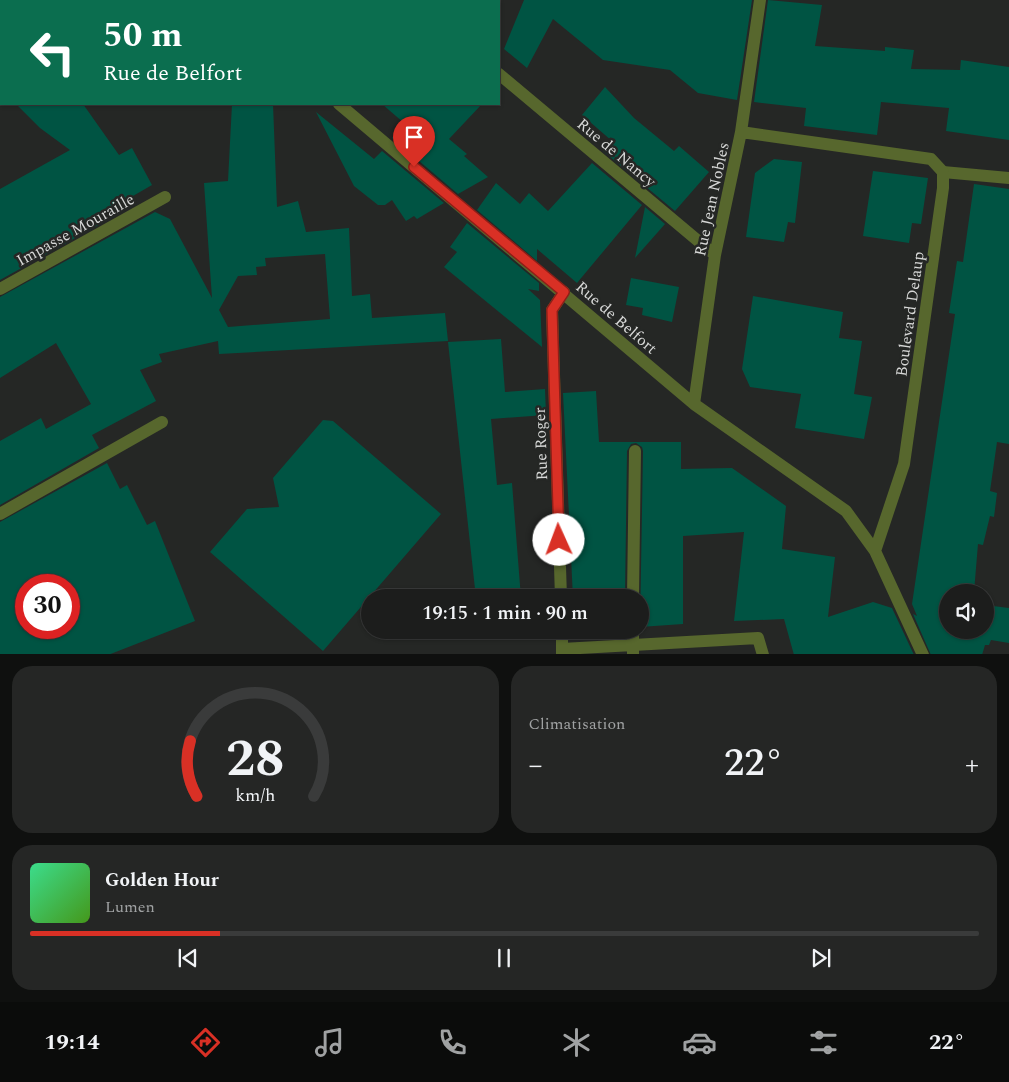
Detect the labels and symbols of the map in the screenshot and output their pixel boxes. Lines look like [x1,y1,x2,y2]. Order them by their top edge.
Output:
street label: Rue de Nancy [571,112,662,194]
pin [393,116,435,167]
street label: Rue Jean Nobles [688,140,736,258]
street label: Impasse Mouraille [12,187,139,272]
street label: Boulevard Delaup [889,250,931,378]
street label: Rue de Belfort [570,275,663,360]
street label: Rue Roger [528,407,554,481]
position arrow [532,513,584,565]
speed limit sign: 30 [15,574,80,639]

